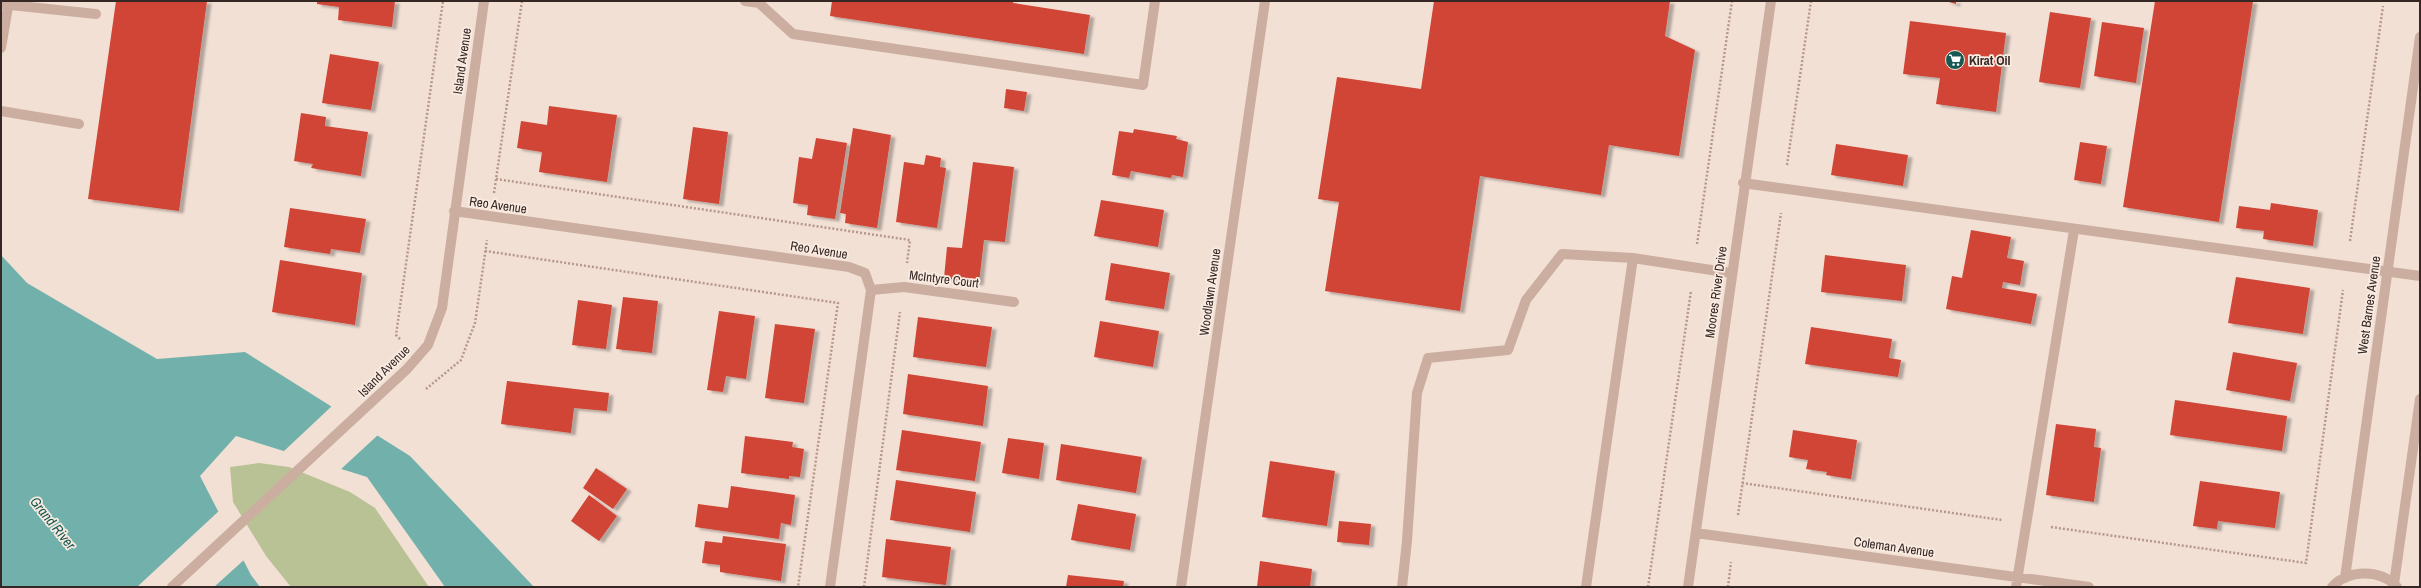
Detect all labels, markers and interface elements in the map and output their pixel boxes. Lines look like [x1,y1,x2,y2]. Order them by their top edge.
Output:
street label: Island Avenue [449,27,475,95]
supermarket icon: Kirat Oil [1944,49,1966,71]
place label: Kirat Oil [1969,52,2011,69]
street label: Reo Avenue [468,193,528,217]
street label: Reo Avenue [789,237,849,263]
street label: Moores River Drive [1701,245,1731,339]
street label: Woodlawn Avenue [1195,247,1225,337]
street label: West Barnes Avenue [2354,255,2384,355]
street label: McIntyre Court [908,266,980,292]
street label: Island Avenue [354,341,414,401]
water label: Grand River [26,493,80,554]
street label: Coleman Avenue [1853,533,1935,561]

